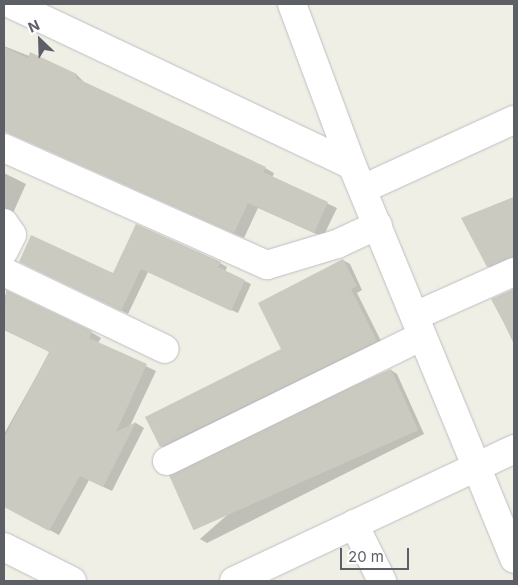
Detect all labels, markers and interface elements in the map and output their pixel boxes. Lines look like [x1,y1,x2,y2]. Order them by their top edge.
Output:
north arrow [15,15,65,65]
text: N [25,16,42,36]
scale bar [343,538,412,570]
text: 20 m [348,547,384,566]

